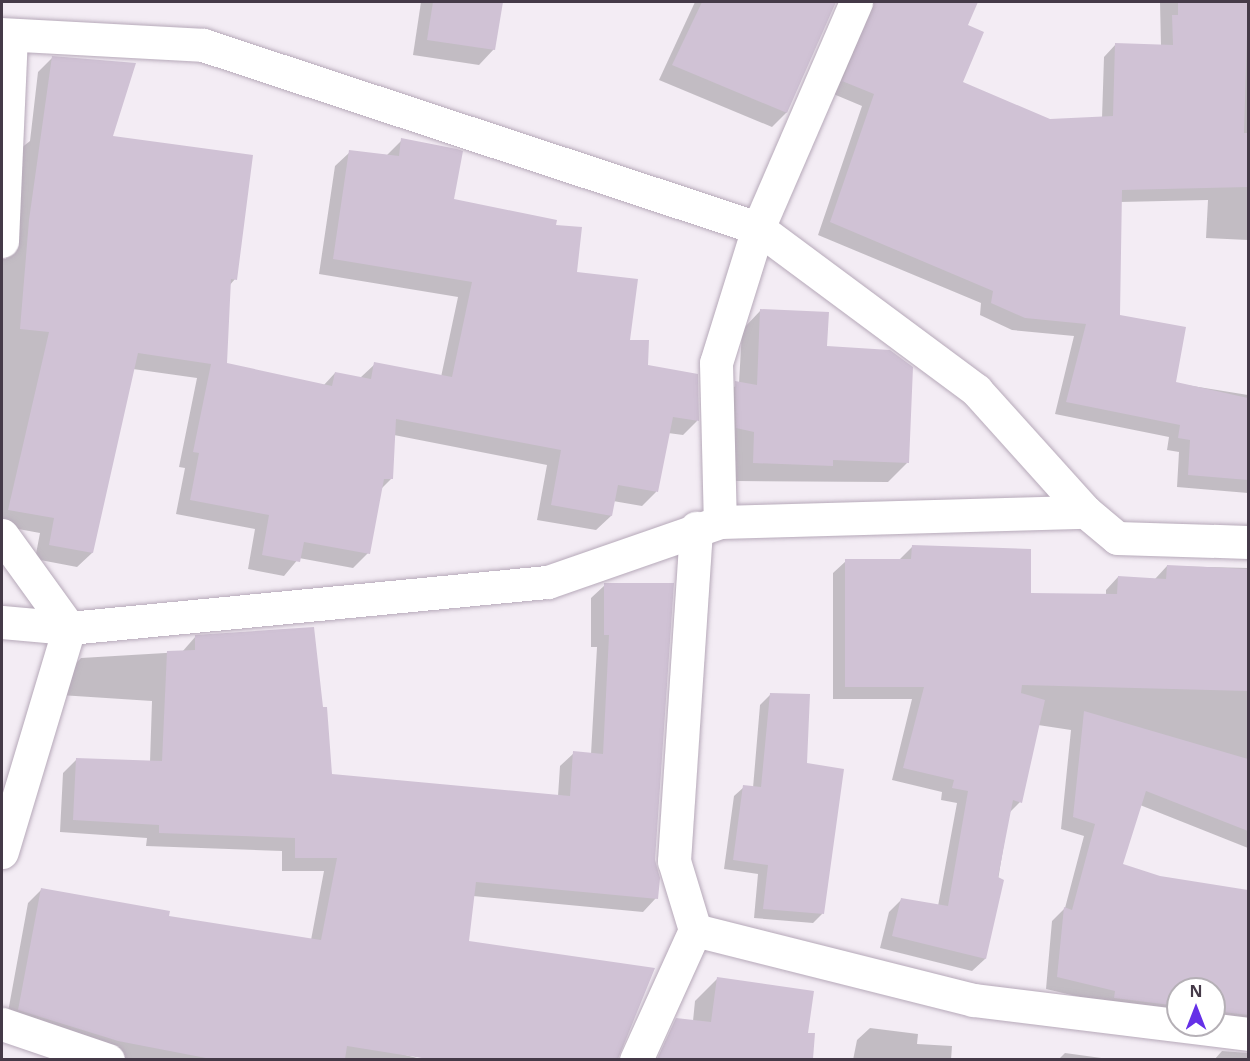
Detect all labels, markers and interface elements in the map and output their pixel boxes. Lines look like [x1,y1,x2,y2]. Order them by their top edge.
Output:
north arrow [1166,977,1226,1037]
text: N [1189,980,1203,1002]

